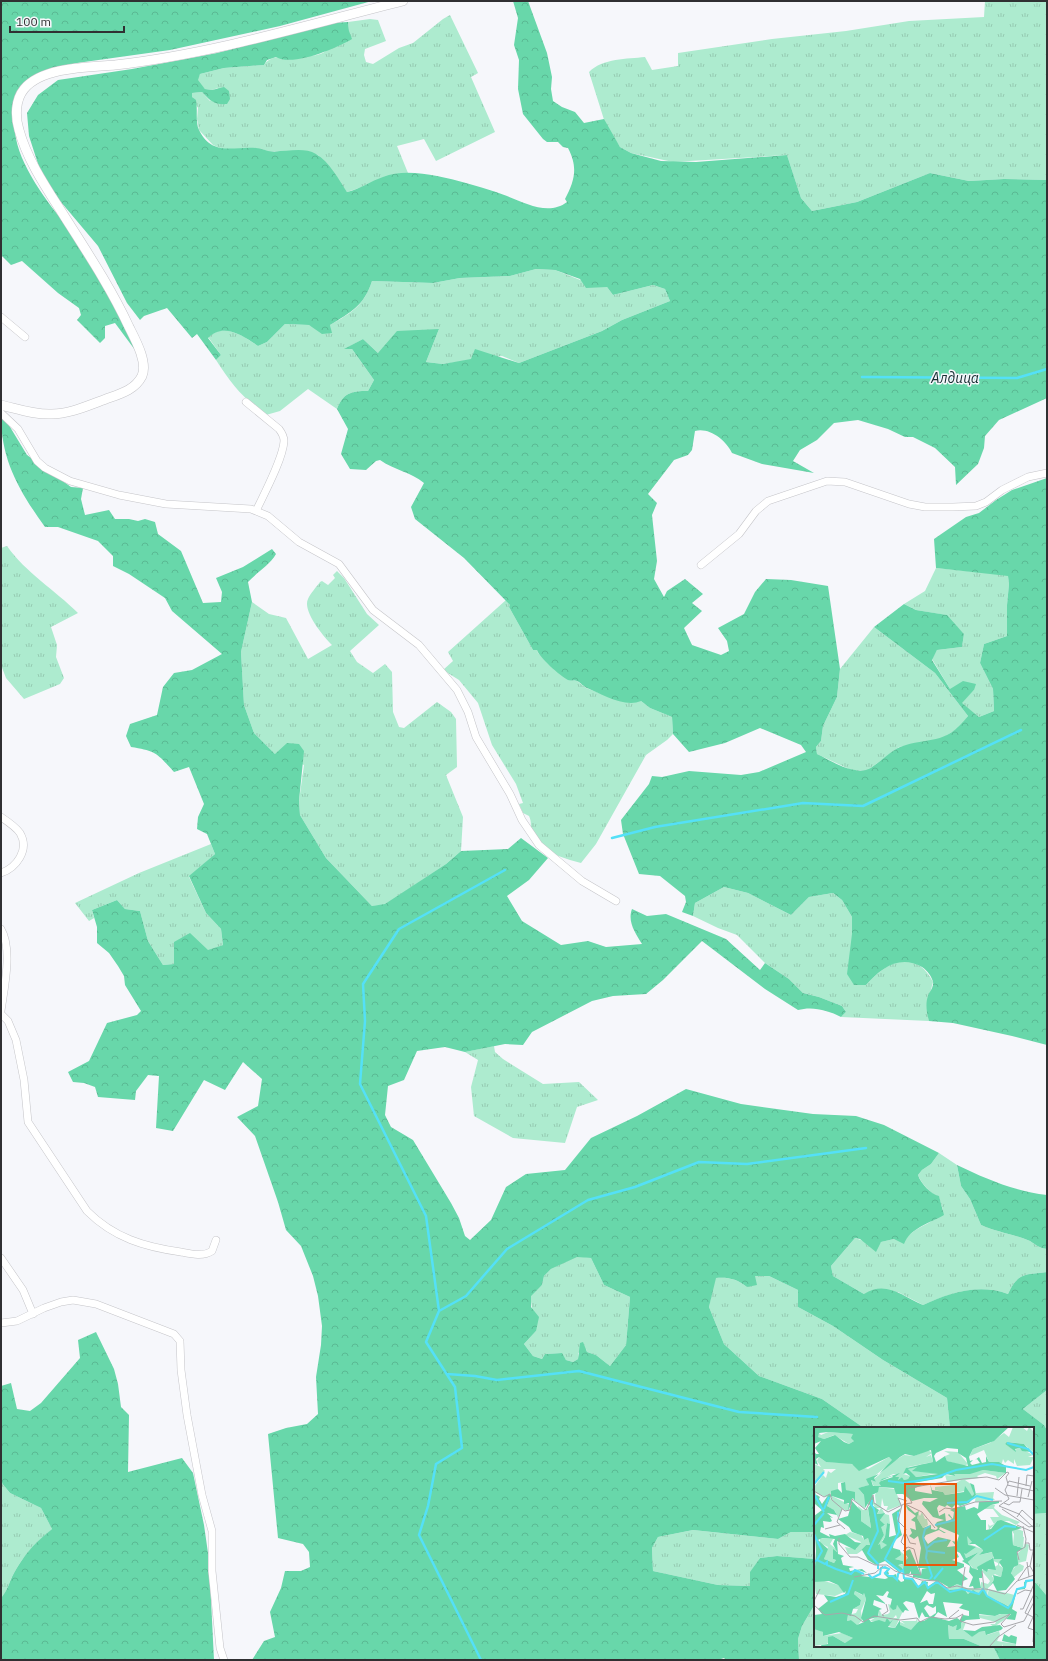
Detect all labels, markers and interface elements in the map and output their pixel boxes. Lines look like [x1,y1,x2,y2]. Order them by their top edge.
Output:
scale bar [10,8,124,34]
text: 100 m [16,14,51,29]
water label: Алдица [930,369,979,387]
inset map [814,1427,1034,1647]

